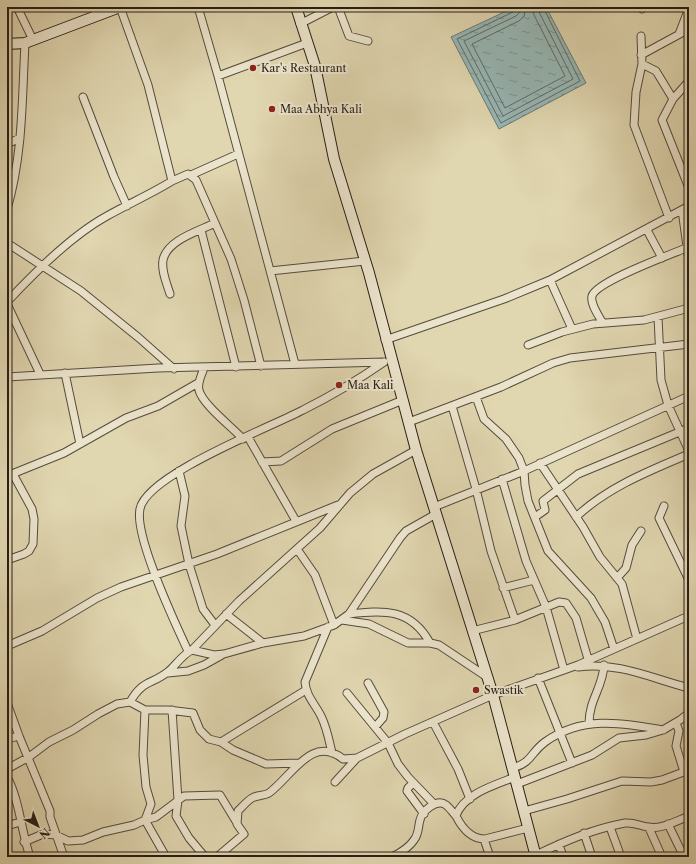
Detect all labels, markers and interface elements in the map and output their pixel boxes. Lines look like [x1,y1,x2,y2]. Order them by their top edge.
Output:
place label: Kar's Restaurant [261,61,347,75]
marker: Kar's Restaurant [248,63,258,73]
place label: Maa Abhya Kali [280,102,362,116]
marker: Maa Abhya Kali [267,104,277,114]
place label: Maa Kali [347,378,394,392]
marker: Maa Kali [334,380,344,390]
place label: Swastik [484,683,524,697]
marker: Swastik [471,685,481,695]
north arrow [18,806,58,846]
text: N [36,825,53,842]

